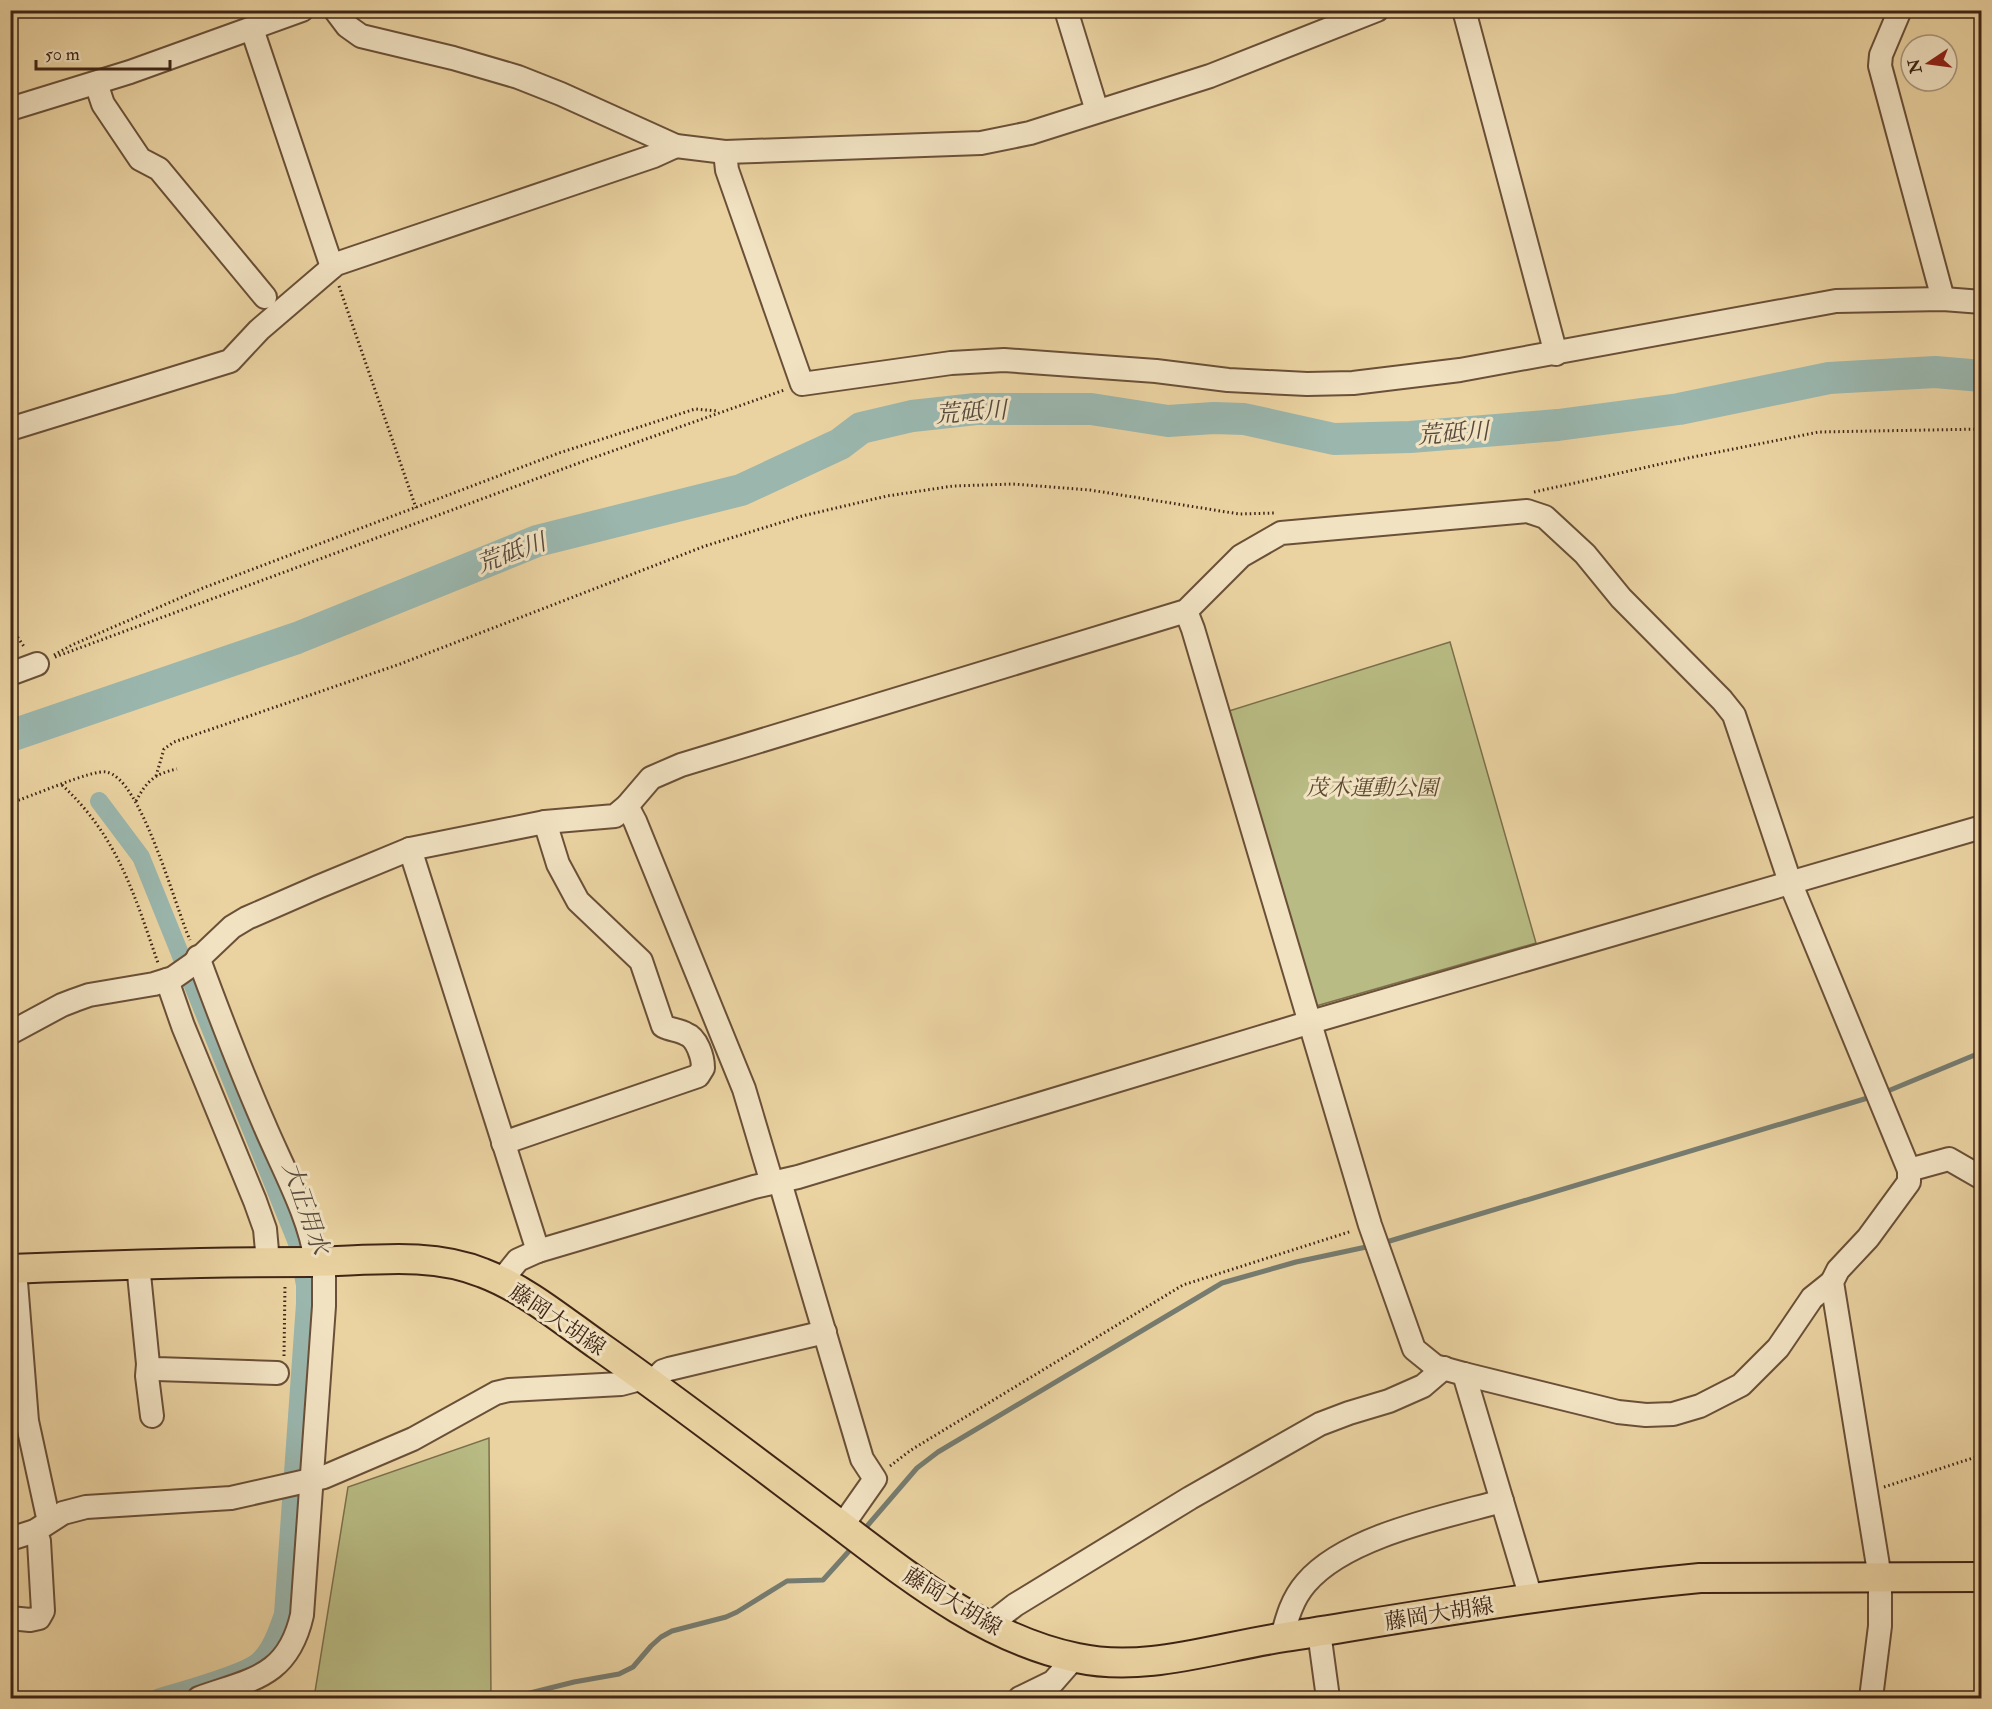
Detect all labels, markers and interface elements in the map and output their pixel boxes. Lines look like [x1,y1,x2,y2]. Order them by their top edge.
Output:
scale bar [36,33,170,71]
north arrow [1899,33,1959,93]
text: 50 m [45,43,80,66]
text: N [1904,56,1927,76]
water label: 荒砥川 [934,394,1011,430]
water label: 荒砥川 [1416,415,1493,451]
water label: 荒砥川 [472,526,553,580]
park label: 茂木運動公園 [1306,774,1441,802]
water label: 大正用水 [275,1158,336,1260]
street label: 藤岡大胡線 [504,1277,611,1362]
street label: 藤岡大胡線 [898,1562,1007,1642]
street label: 藤岡大胡線 [1383,1592,1496,1636]

